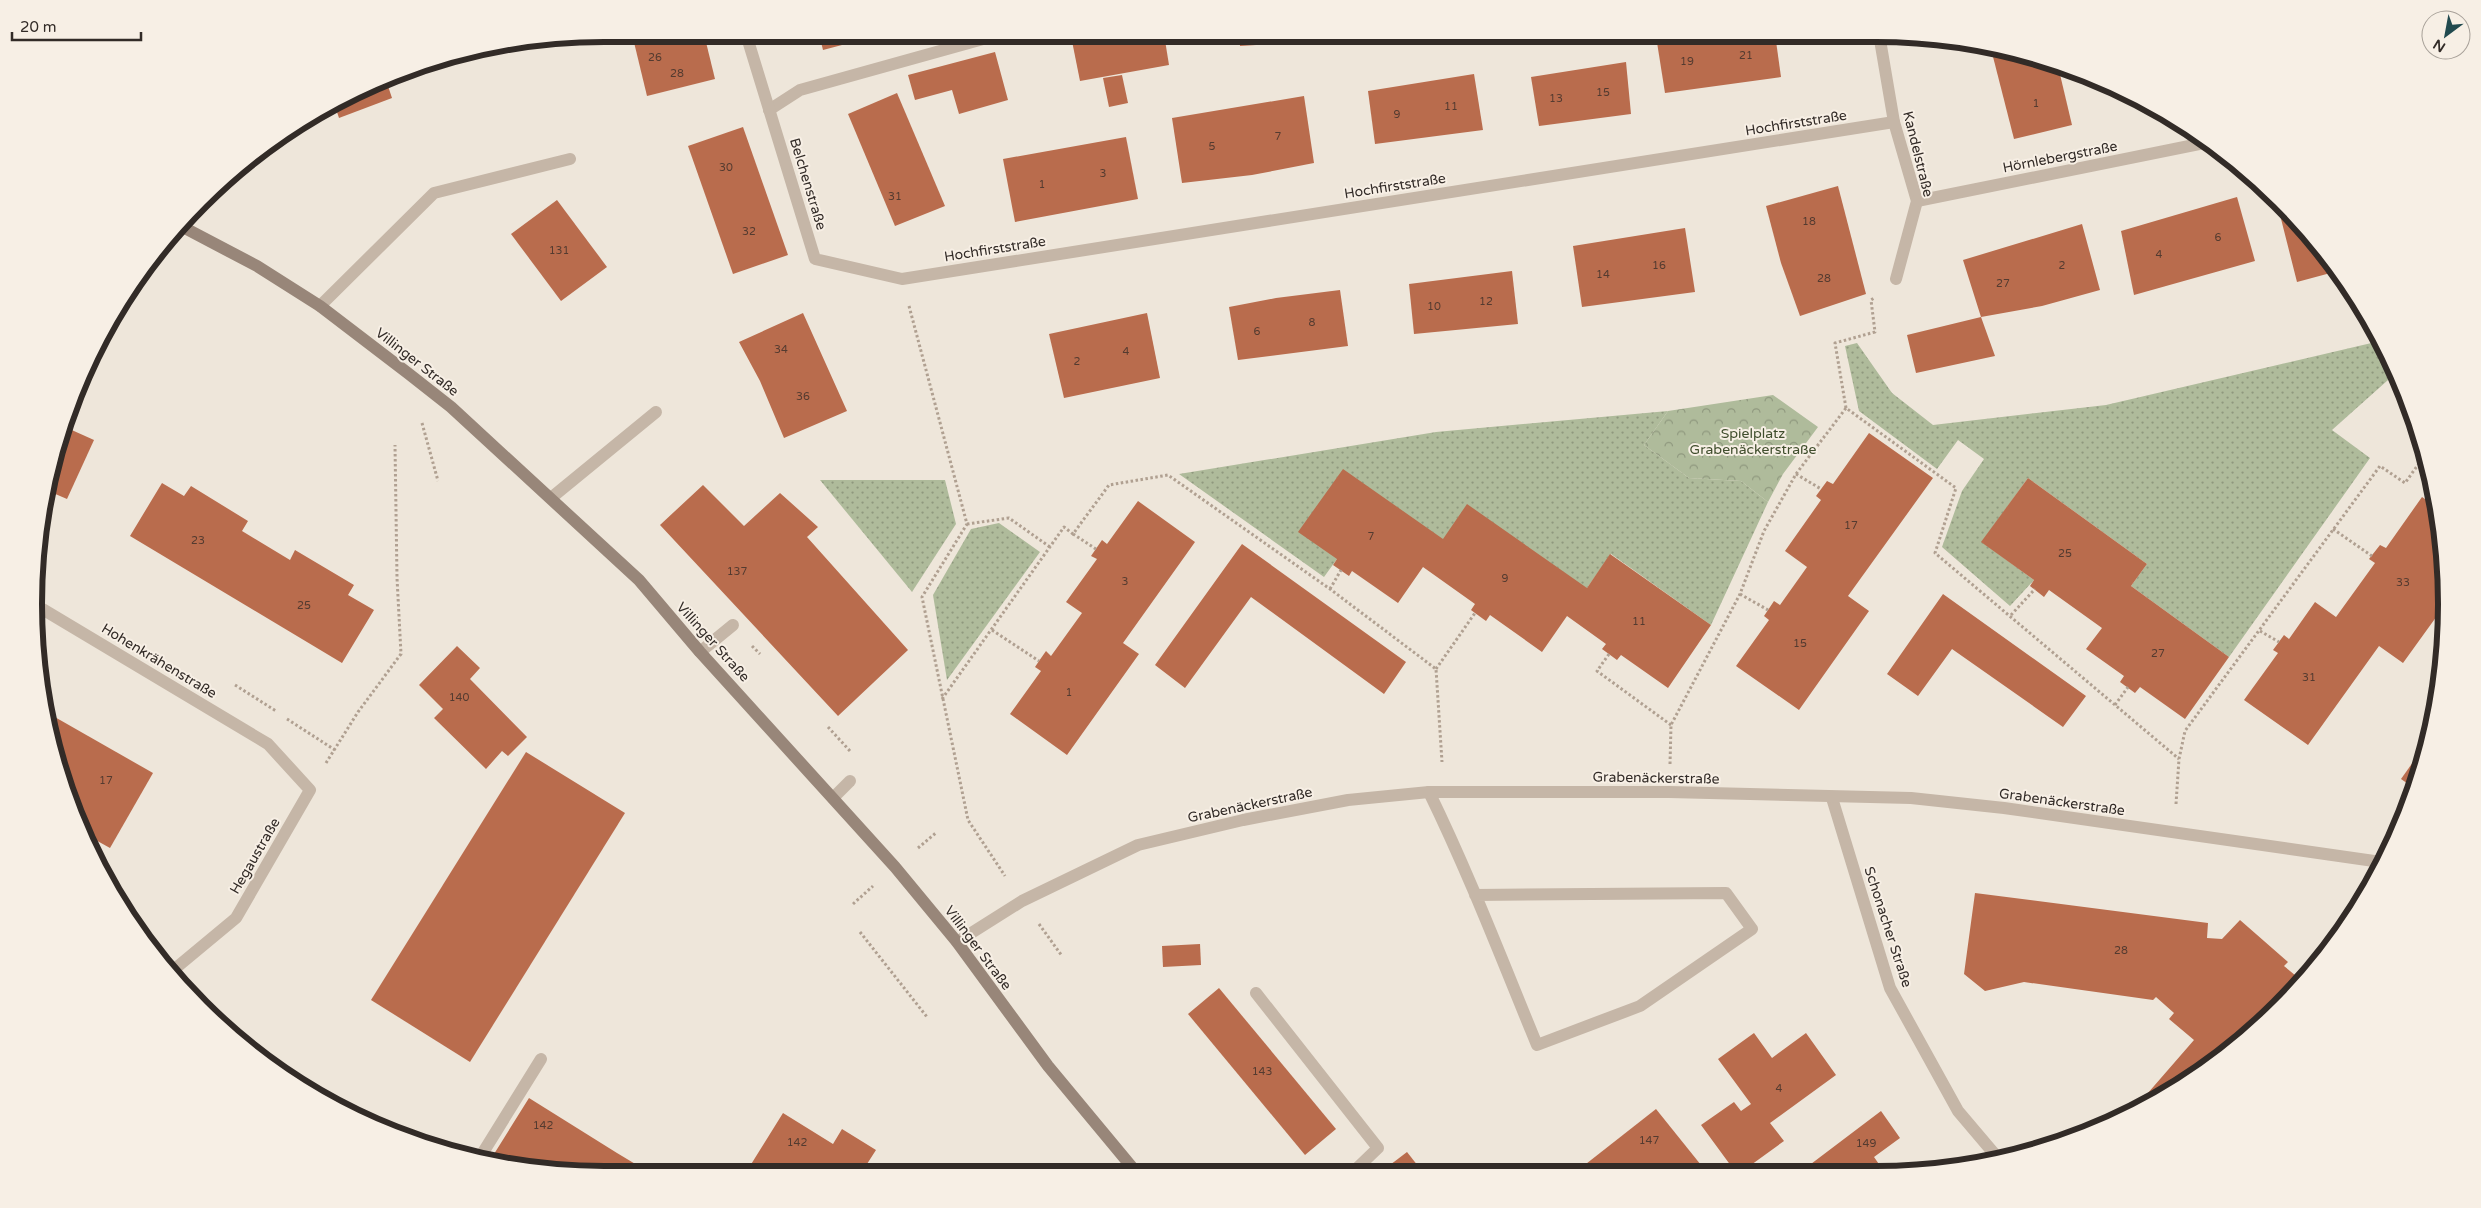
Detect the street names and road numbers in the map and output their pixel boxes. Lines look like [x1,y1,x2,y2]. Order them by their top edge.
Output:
street label: Hochfirststraße [1744,107,1848,139]
street label: Kandelstraße [1899,109,1937,199]
street label: Belchenstraße [786,136,830,232]
street label: Hörnlebergstraße [2001,138,2119,176]
street label: Hochfirststraße [1343,170,1447,202]
street label: Hochfirststraße [943,233,1047,265]
street label: Villinger Straße [372,324,462,400]
street label: Villinger Straße [673,599,753,685]
street label: Hohenkrähenstraße [98,620,220,702]
street label: Grabenäckerstraße [1592,768,1720,788]
street label: Grabenäckerstraße [1186,783,1314,827]
street label: Grabenäckerstraße [1998,785,2126,819]
street label: Hegaustraße [226,815,284,897]
street label: Schonacher Straße [1860,865,1916,990]
street label: Villinger Straße [941,902,1015,994]

